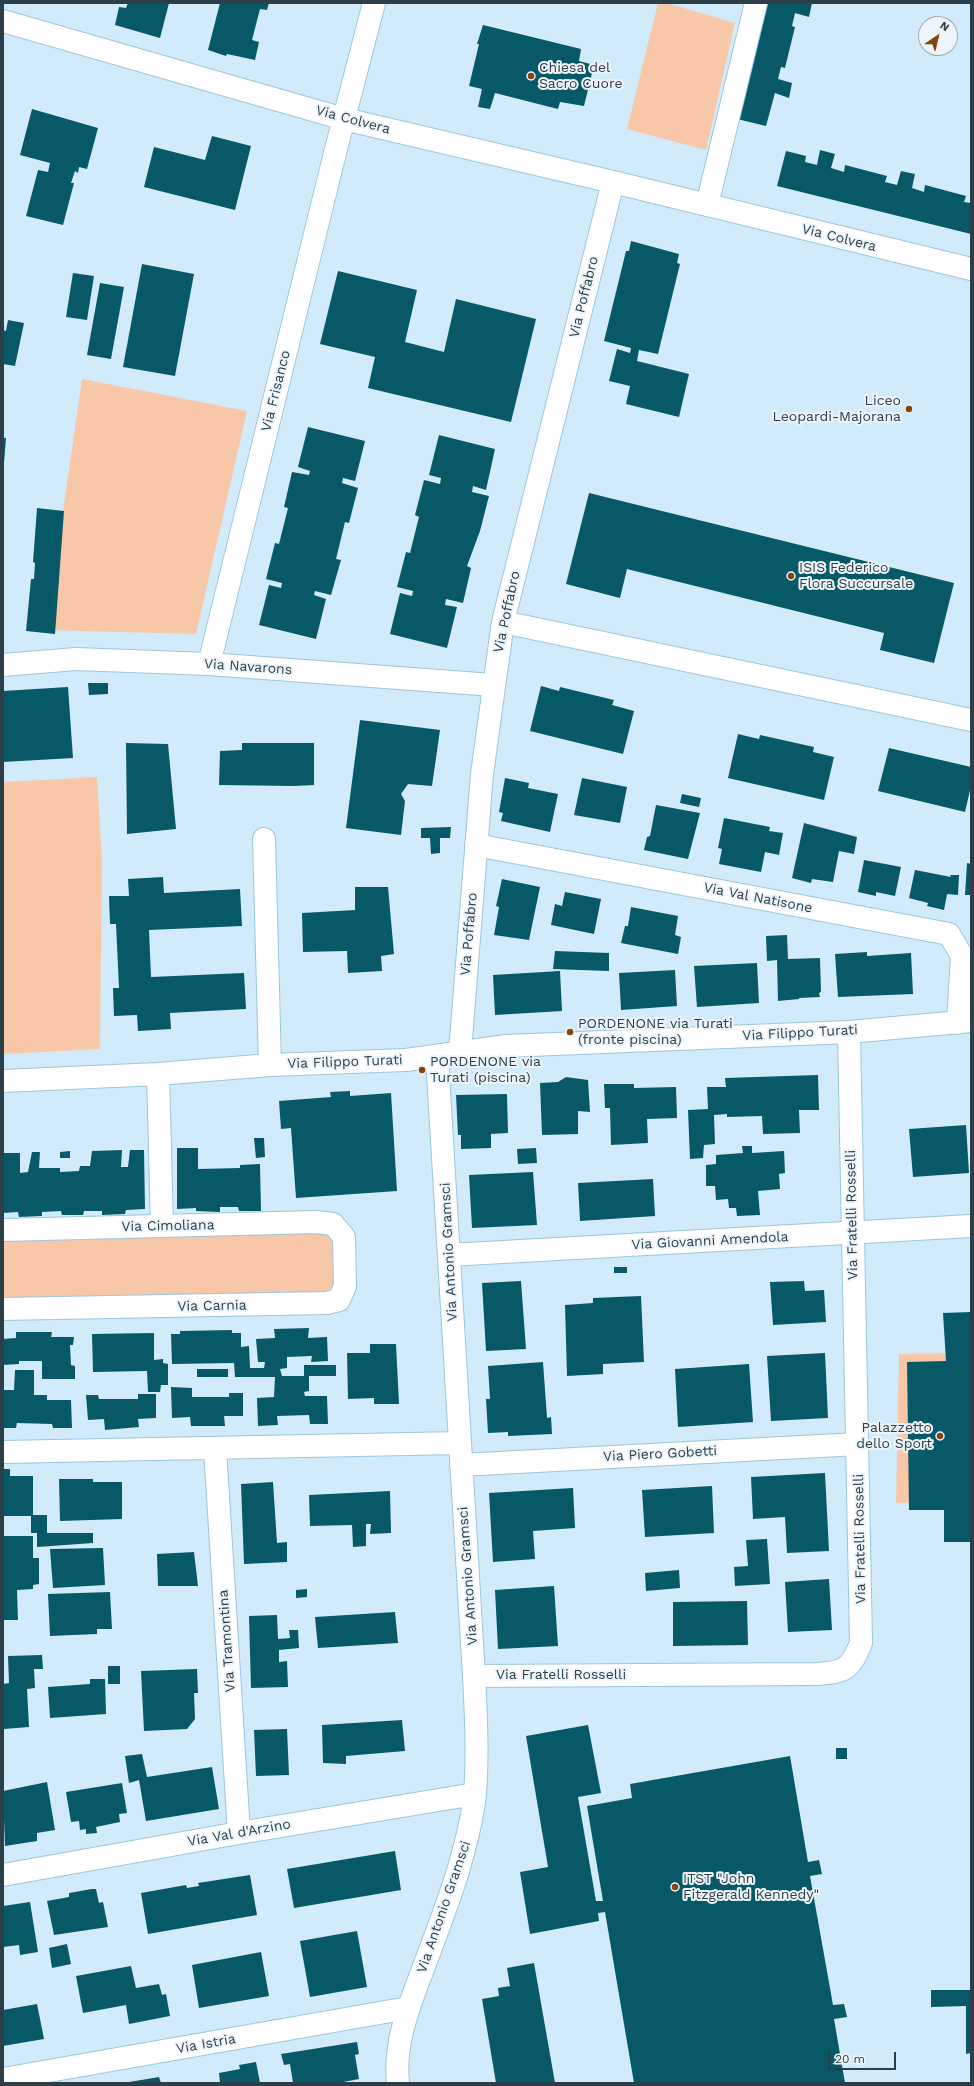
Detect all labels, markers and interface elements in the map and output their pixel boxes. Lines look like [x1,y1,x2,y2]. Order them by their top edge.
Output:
north arrow [918,16,958,56]
text: N [938,19,952,34]
place label: Chiesa del Sacro Cuore [539,60,622,92]
marker: Chiesa del Sacro Cuore [526,71,536,81]
street label: Via Colvera [314,102,392,138]
street label: Via Colvera [800,221,878,255]
street label: Via Poffabro [566,255,602,339]
street label: Via Frisanco [258,349,294,433]
place label: Liceo Leopardi-Majorana [773,393,901,426]
marker: Liceo Leopardi-Majorana [904,404,914,414]
place label: ISIS Federico Flora Succursale [799,560,913,592]
street label: Via Poffabro [490,569,524,655]
marker: ISIS Federico Flora Succursale [786,571,796,581]
street label: Via Navarons [203,656,293,678]
street label: Via Val Natisone [702,879,814,917]
street label: Via Poffabro [457,892,481,976]
place label: PORDENONE via Turati (fronte piscina) [578,1016,733,1048]
street label: Via Filippo Turati [742,1022,858,1044]
marker: PORDENONE via Turati (fronte piscina) [565,1027,575,1037]
street label: Via Filippo Turati [287,1052,403,1072]
place label: PORDENONE via Turati (piscina) [430,1054,541,1086]
marker: PORDENONE via Turati (piscina) [417,1065,427,1075]
street label: Via Fratelli Rosselli [842,1150,862,1280]
street label: Via Antonio Gramsci [437,1182,461,1322]
street label: Via Cimoliana [121,1217,215,1235]
street label: Via Giovanni Amendola [631,1228,789,1254]
street label: Via Carnia [177,1297,247,1315]
place label: Palazzetto dello Sport [856,1420,932,1452]
marker: Palazzetto dello Sport [935,1431,945,1441]
street label: Via Piero Gobetti [603,1443,717,1465]
street label: Via Fratelli Rosselli [850,1474,870,1604]
street label: Via Antonio Gramsci [455,1506,481,1646]
street label: Via Tramontina [215,1589,239,1693]
street label: Via Fratelli Rosselli [496,1667,626,1683]
street label: Via Val d'Arzino [186,1816,292,1850]
street label: Via Antonio Gramsci [413,1839,475,1975]
place label: ITST "John Fitzgerald Kennedy" [683,1871,819,1904]
marker: ITST "John Fitzgerald Kennedy" [670,1882,680,1892]
street label: Via Istria [175,2031,237,2057]
scale bar [830,2044,898,2070]
text: 20 m [835,2052,865,2066]

